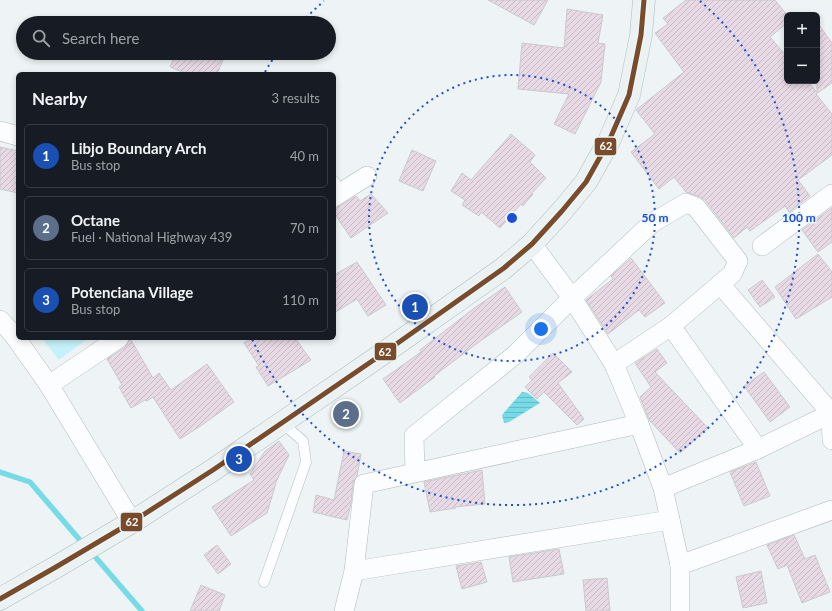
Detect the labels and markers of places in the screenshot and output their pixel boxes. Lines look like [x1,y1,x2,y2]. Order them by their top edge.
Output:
centre of rings [505,211,519,225]
pin: 1 [402,292,428,322]
pin: 2 [333,399,359,429]
pin: 3 [226,444,252,474]

